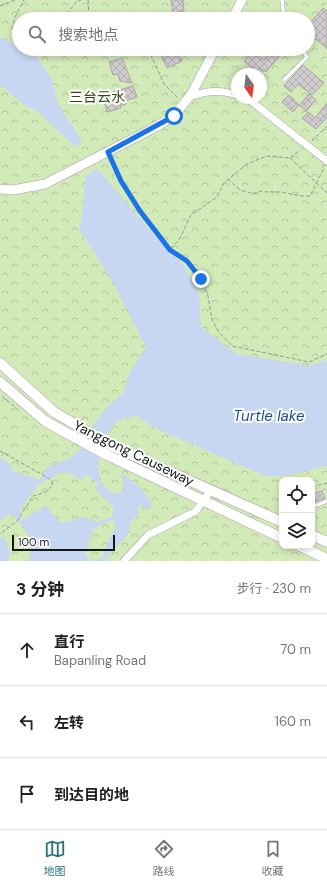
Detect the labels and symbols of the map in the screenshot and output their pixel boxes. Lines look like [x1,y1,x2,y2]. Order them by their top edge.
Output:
north arrow [231,68,267,104]
park label: 三台云水 [69,88,125,106]
route start [165,107,183,125]
route end [192,270,210,288]
water label: Turtle lake [233,406,305,426]
street label: Yanggong Causeway [71,416,197,490]
scale bar [12,533,115,552]

